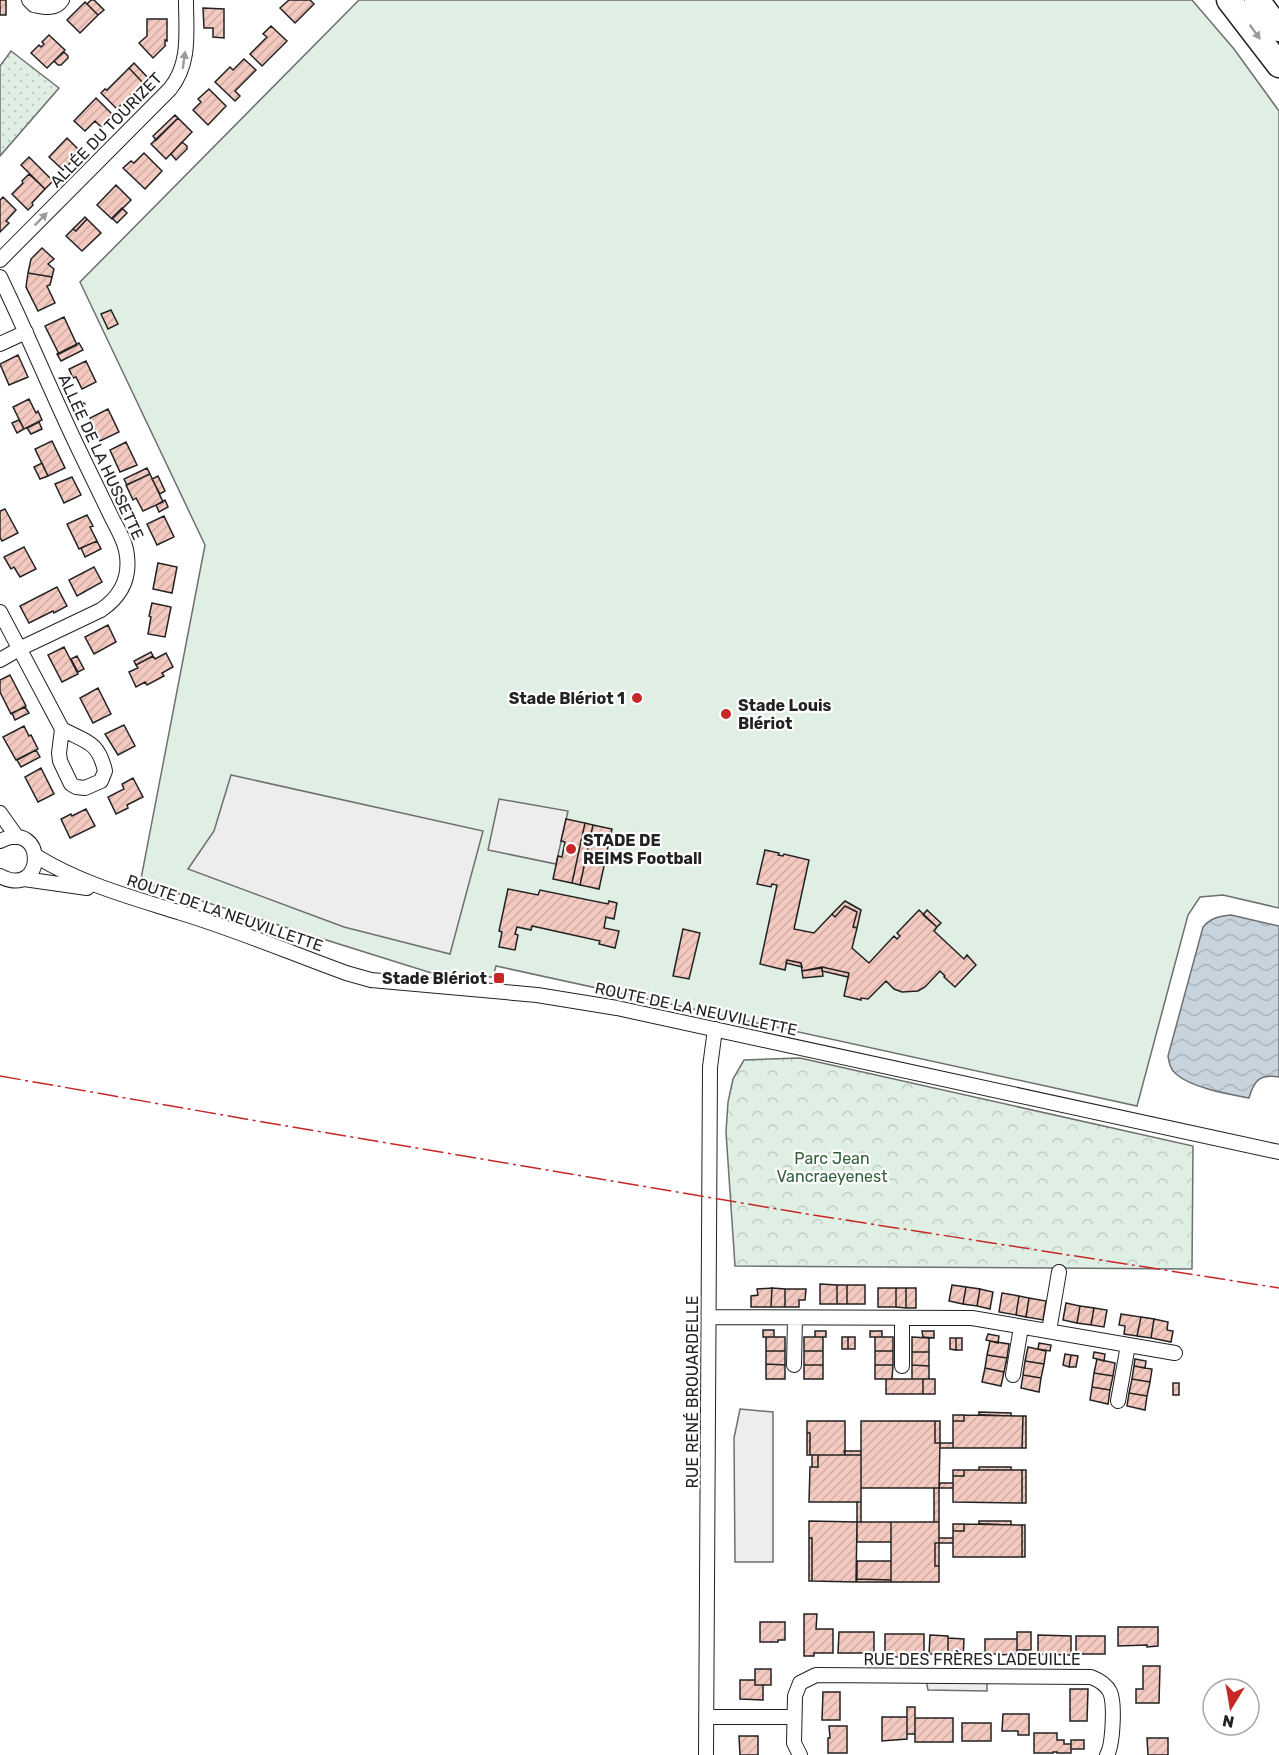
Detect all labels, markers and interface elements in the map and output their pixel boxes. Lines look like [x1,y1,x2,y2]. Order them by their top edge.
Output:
one-way arrow [1249,24,1261,40]
one-way arrow [179,50,188,69]
street label: ALLÉE DU TOURIZET [46,69,166,191]
one-way arrow [34,212,48,226]
street label: ALLÉE DE LA HUSSETTE [54,371,148,543]
place label: Stade Blériot 1 [509,689,625,708]
marker: Stade Blériot 1 [630,691,644,705]
place label: Stade Louis Blériot [738,696,832,733]
marker: Stade Louis Blériot [719,707,733,721]
place label: STADE DE REIMS Football [583,831,702,868]
marker: STADE DE REIMS Football [564,842,578,856]
street label: ROUTE DE LA NEUVILLETTE [124,870,326,956]
place label: Stade Blériot [382,969,488,988]
marker: Stade Blériot [492,971,506,985]
street label: ROUTE DE LA NEUVILLETTE [593,978,799,1040]
park label: Parc Jean Vancraeyenest [777,1149,887,1186]
street label: RUE RENÉ BROUARDELLE [683,1296,702,1488]
street label: RUE DES FRÈRES LADEUILLE [863,1650,1081,1669]
north arrow [1201,1677,1261,1737]
text: N [1221,1711,1236,1732]

